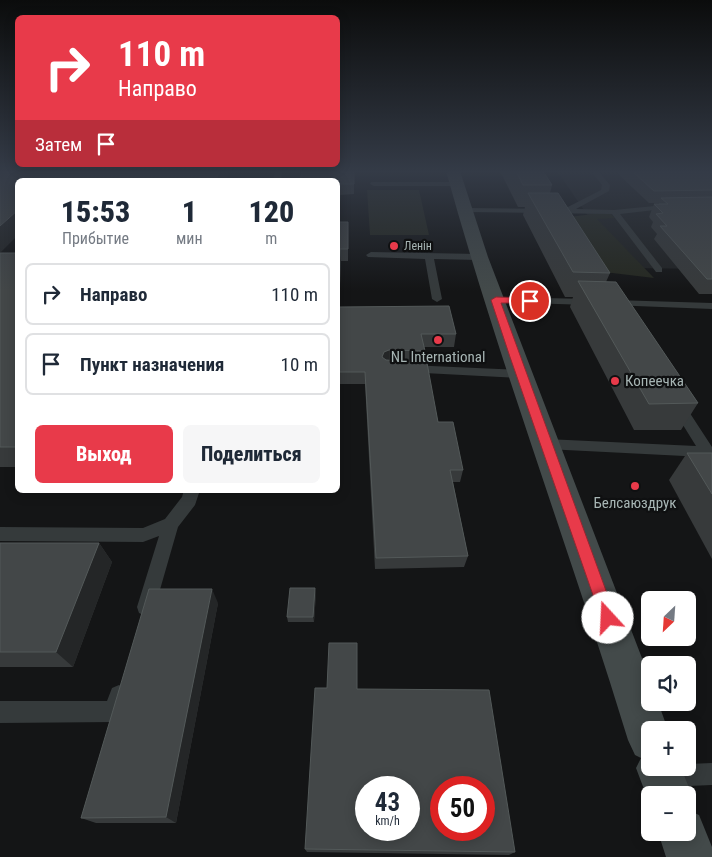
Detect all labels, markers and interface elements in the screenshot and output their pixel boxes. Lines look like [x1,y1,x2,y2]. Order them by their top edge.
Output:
text: 110 m [118,34,205,75]
icon: right [35,35,100,100]
text: Направо [118,76,197,101]
icon: arrive [92,130,120,158]
text: Затем [35,133,82,156]
text: 15:53 [61,194,130,229]
text: 1 [182,194,197,229]
text: 120 [248,194,294,229]
text: Прибытие [62,229,129,248]
text: мин [176,229,203,248]
text: m [265,229,277,248]
place label: Ленін [404,239,432,253]
marker: Ленін [388,240,400,252]
icon: right [37,280,65,308]
pin [509,280,551,322]
text: Направо [80,283,147,306]
text: 110 m [271,283,318,306]
icon: arrive [516,287,544,315]
marker: NL International [432,334,444,346]
place label: NL International [391,348,485,366]
icon: arrive [37,350,65,378]
text: Пункт назначения [80,353,224,376]
text: 10 m [281,353,318,376]
place label: Копеечка [625,372,684,390]
marker: Копеечка [609,375,621,387]
button: Выход [35,425,173,483]
button: Поделиться [183,425,320,483]
marker: Белсаюздрук [629,480,641,492]
place label: Белсаюздрук [593,494,677,512]
position arrow [581,591,633,643]
north arrow [641,591,696,646]
map controls [641,591,696,841]
button: sound [641,656,696,711]
button: + [641,721,696,776]
speed limit sign: 50 [430,776,495,841]
button: − [641,786,696,841]
text: 43 [375,788,400,817]
text: km/h [375,814,400,828]

